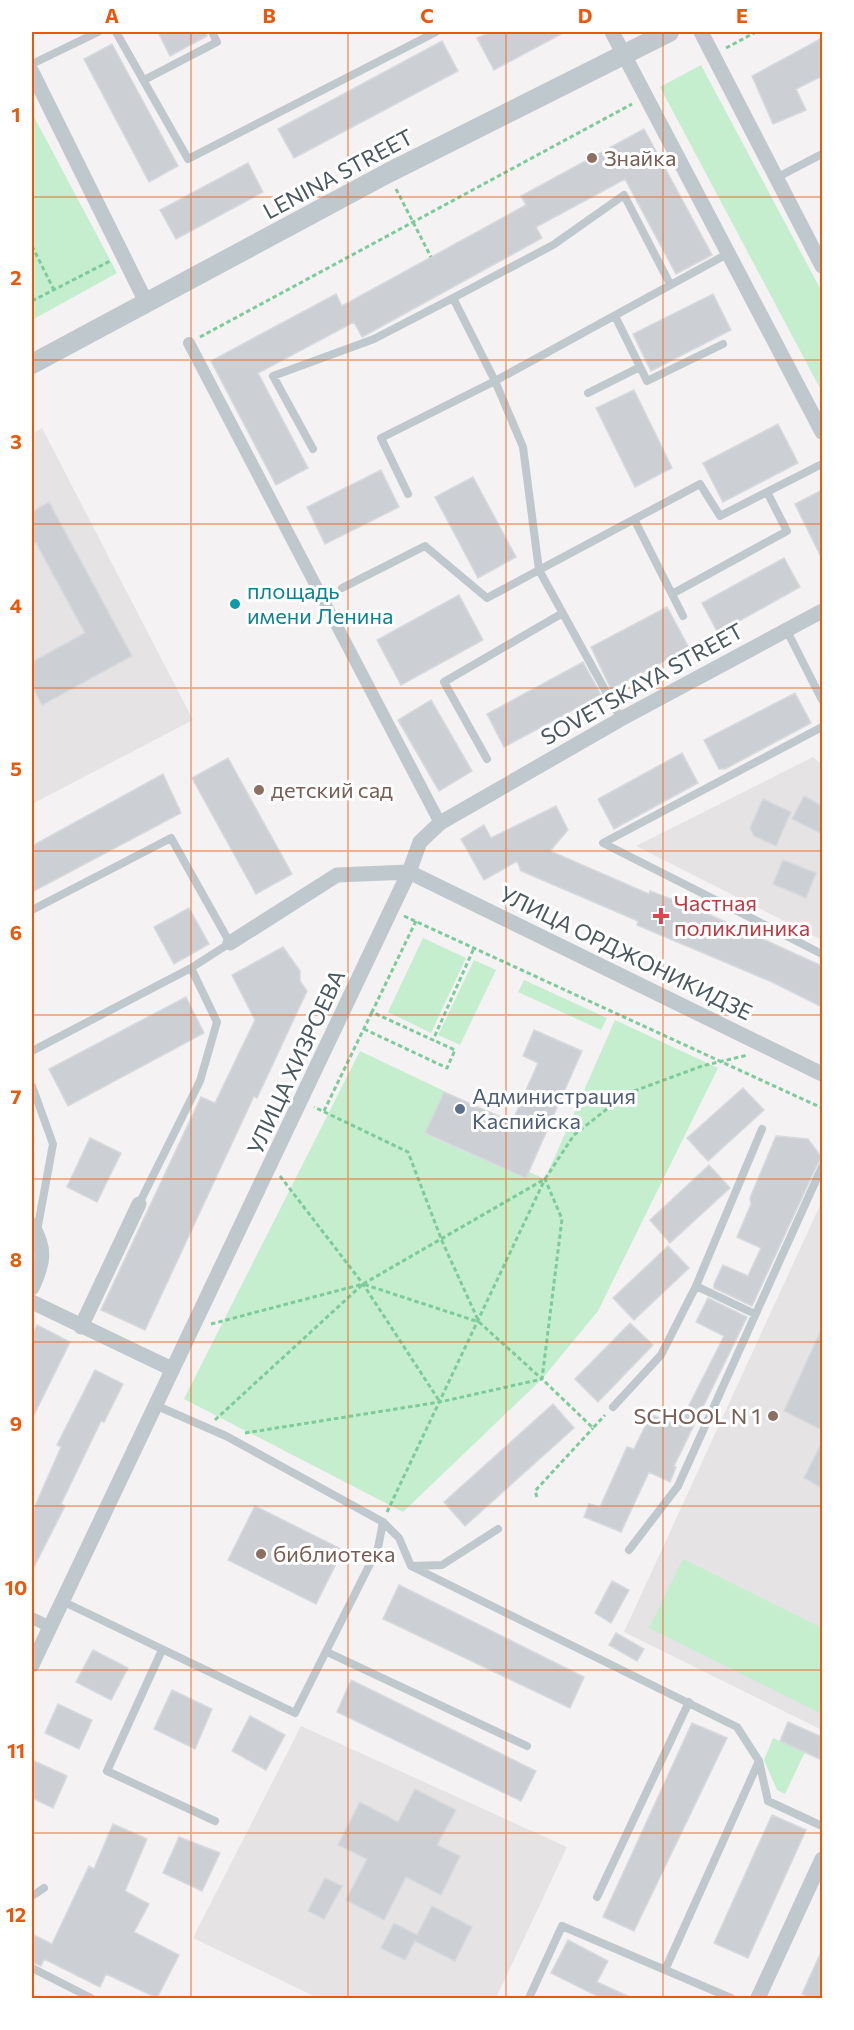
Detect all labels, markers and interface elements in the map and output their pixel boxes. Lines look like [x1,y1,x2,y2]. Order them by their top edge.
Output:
text: A [105,3,119,27]
text: B [262,3,276,27]
text: C [420,3,434,27]
text: D [578,3,592,27]
text: E [736,3,748,27]
text: 1 [11,102,21,126]
street label: LENINA STREET [258,123,417,224]
place label: Знайка [604,144,676,171]
marker: Знайка [585,151,599,165]
text: 2 [10,265,22,289]
text: 3 [10,429,22,453]
place label: площадь имени Ленина [247,577,393,629]
text: 4 [10,593,22,617]
marker: площадь имени Ленина [228,597,242,611]
street label: SOVETSKAYA STREET [536,617,748,750]
text: 5 [10,756,22,780]
place label: детский сад [271,776,393,803]
marker: детский сад [252,783,266,797]
street label: УЛИЦА ОРДЖОНИКИДЗЕ [496,880,757,1026]
place label: Частная поликлиника [674,889,810,941]
marker: Частная поликлиника [652,907,670,925]
text: 6 [10,920,22,944]
street label: УЛИЦА ХИЗРОЕВА [241,965,350,1158]
place label: Администрация Каспийска [472,1082,636,1134]
text: 7 [11,1084,22,1108]
marker: Администрация Каспийска [453,1102,467,1116]
text: 8 [10,1247,22,1271]
place label: SCHOOL N 1 [634,1402,761,1429]
marker: SCHOOL N 1 [766,1409,780,1423]
text: 9 [10,1411,22,1435]
place label: библиотека [273,1540,395,1567]
marker: библиотека [254,1547,268,1561]
text: 10 [5,1575,27,1599]
text: 11 [7,1738,25,1762]
text: 12 [6,1902,26,1926]

